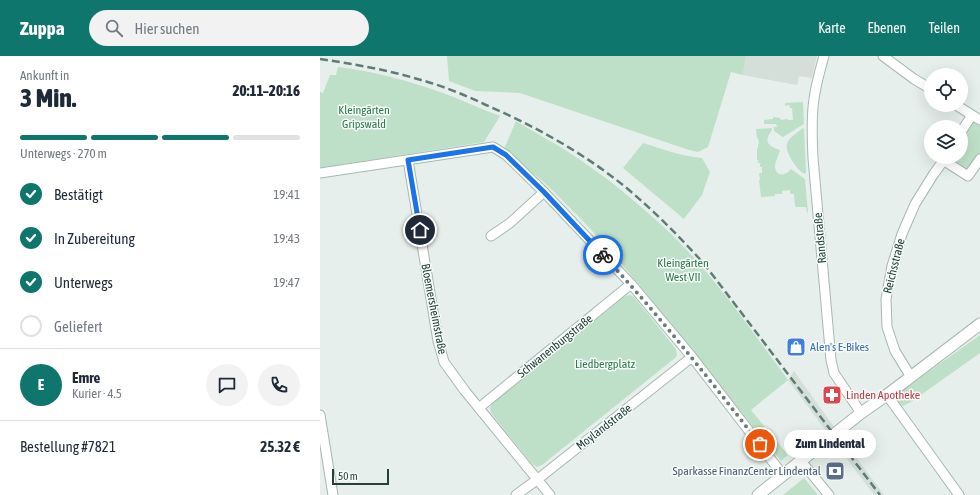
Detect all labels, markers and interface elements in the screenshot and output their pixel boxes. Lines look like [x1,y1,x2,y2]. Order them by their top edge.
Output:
search box [89,10,369,46]
text: Zuppa [20,17,65,39]
icon: search [103,17,125,39]
text: Hier suchen [135,20,199,37]
text: Karte [818,20,845,36]
text: Ebenen [867,20,906,36]
text: Teilen [928,20,960,36]
text: Ankunft in [20,68,69,83]
map controls [924,68,968,164]
button: locate [924,68,968,112]
text: 20:11–20:16 [232,82,300,99]
text: 3 Min. [20,83,76,113]
park label: Kleingärten Gripswald [338,103,390,131]
button: layers [924,120,968,164]
text: Unterwegs · 270 m [20,146,107,161]
icon: check [20,183,42,205]
text: Bestätigt [54,186,103,203]
text: 19:41 [273,187,300,202]
street label: Randstraße [811,212,829,264]
pin [403,213,437,247]
icon: home [409,219,431,241]
icon: check [20,227,42,249]
text: In Zubereitung [54,230,135,247]
text: 19:43 [273,231,300,246]
courier [583,235,623,275]
street label: Reichsstraße [880,237,908,295]
icon: bike [592,244,614,266]
park label: Kleingärten West VII [657,256,709,284]
street label: Bloemersheimstraße [418,262,450,356]
icon: check [20,271,42,293]
text: Unterwegs [54,274,113,291]
text: 19:47 [273,275,300,290]
street label: Schwanenburgstraße [515,311,595,381]
text: Geliefert [54,318,103,335]
shop icon: Alen's E-Bikes [785,336,807,358]
place label: Alen's E-Bikes [810,340,869,354]
park label: Liedbergplatz [575,357,636,371]
button: chat [206,364,248,406]
button: phone [258,364,300,406]
text: Emre [72,369,100,386]
text: E [38,376,44,393]
pharmacy icon: Linden Apotheke [821,384,843,406]
text: Kurier · 4.5 [72,386,122,401]
place label: Linden Apotheke [846,388,920,402]
street label: Moylandstraße [574,401,634,453]
pin [743,427,777,461]
callout: Zum Lindental [784,430,876,458]
icon: bag [749,433,771,455]
text: Zum Lindental [795,436,865,451]
text: Bestellung #7821 [20,438,116,455]
text: 25.32 € [260,438,300,455]
bank icon: Sparkasse FinanzCenter Lindental [824,460,846,482]
place label: Sparkasse FinanzCenter Lindental [673,464,822,478]
scale bar [332,467,389,486]
text: 50 m [338,470,358,482]

